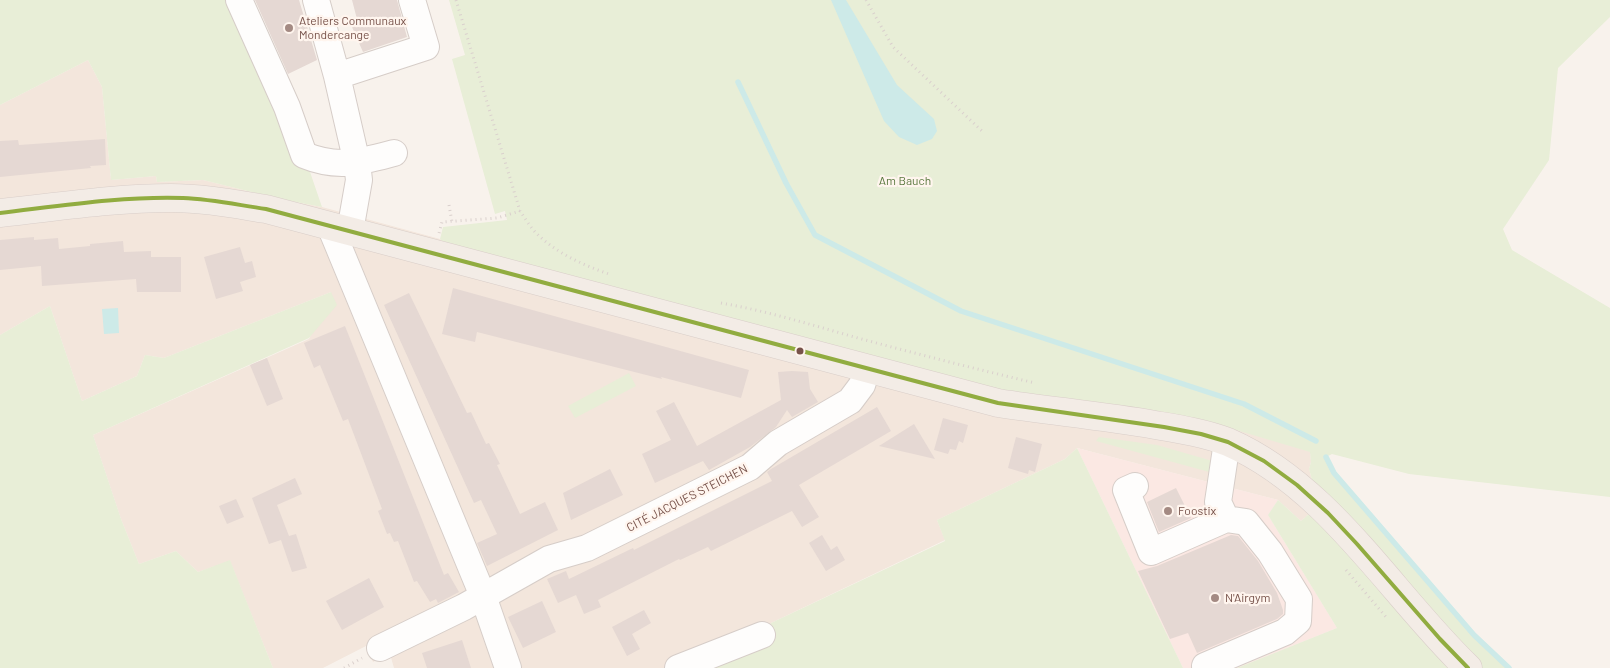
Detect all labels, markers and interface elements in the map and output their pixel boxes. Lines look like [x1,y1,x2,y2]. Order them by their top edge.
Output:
place label: Ateliers Communaux Mondercange [299,14,406,42]
marker: Ateliers Communaux Mondercange [283,22,295,34]
park label: Am Bauch [879,174,931,188]
unlabelled marker [795,346,805,356]
street label: CITÉ JACQUES STEICHEN [624,461,750,535]
place label: Foostix [1178,504,1216,518]
marker: Foostix [1162,505,1174,517]
place label: N'Airgym [1225,591,1270,605]
marker: N'Airgym [1209,592,1221,604]

